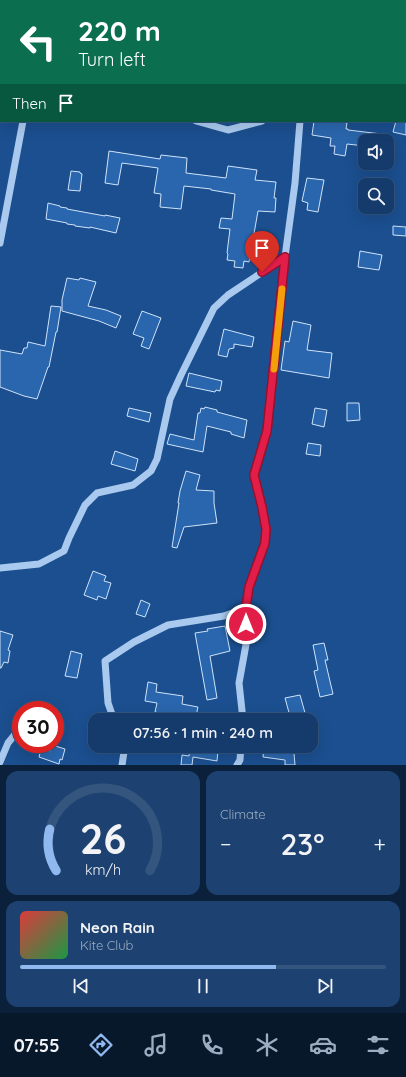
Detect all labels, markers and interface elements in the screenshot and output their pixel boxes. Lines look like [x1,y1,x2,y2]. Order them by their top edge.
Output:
text: 220 m [78,13,161,48]
icon: left [12,16,64,68]
text: Turn left [78,48,146,71]
icon: arrive [55,92,77,114]
text: Then [12,94,47,113]
map controls [358,134,394,214]
button: sound [358,134,394,170]
button: search [358,178,394,214]
pin [245,231,279,272]
icon: arrive [251,237,273,259]
position arrow [225,603,267,645]
speed limit sign: 30 [12,701,64,753]
text: 07:56 · 1 min · 240 m [133,723,273,742]
text: Climate [220,806,266,822]
text: 26 [80,812,126,864]
text: 23° [280,825,325,863]
text: − [220,830,231,858]
text: + [374,830,386,858]
text: km/h [85,861,121,879]
text: Neon Rain [80,918,155,937]
text: Kite Club [80,937,133,953]
icon: previous [70,975,92,997]
icon: pause [192,975,214,997]
icon: next [314,975,336,997]
icon: directions [87,1031,115,1059]
icon: music [142,1031,170,1059]
icon: phone [198,1031,226,1059]
icon: climate [253,1031,281,1059]
icon: car [309,1031,337,1059]
icon: filters [364,1031,392,1059]
text: 07:55 [14,1034,60,1057]

